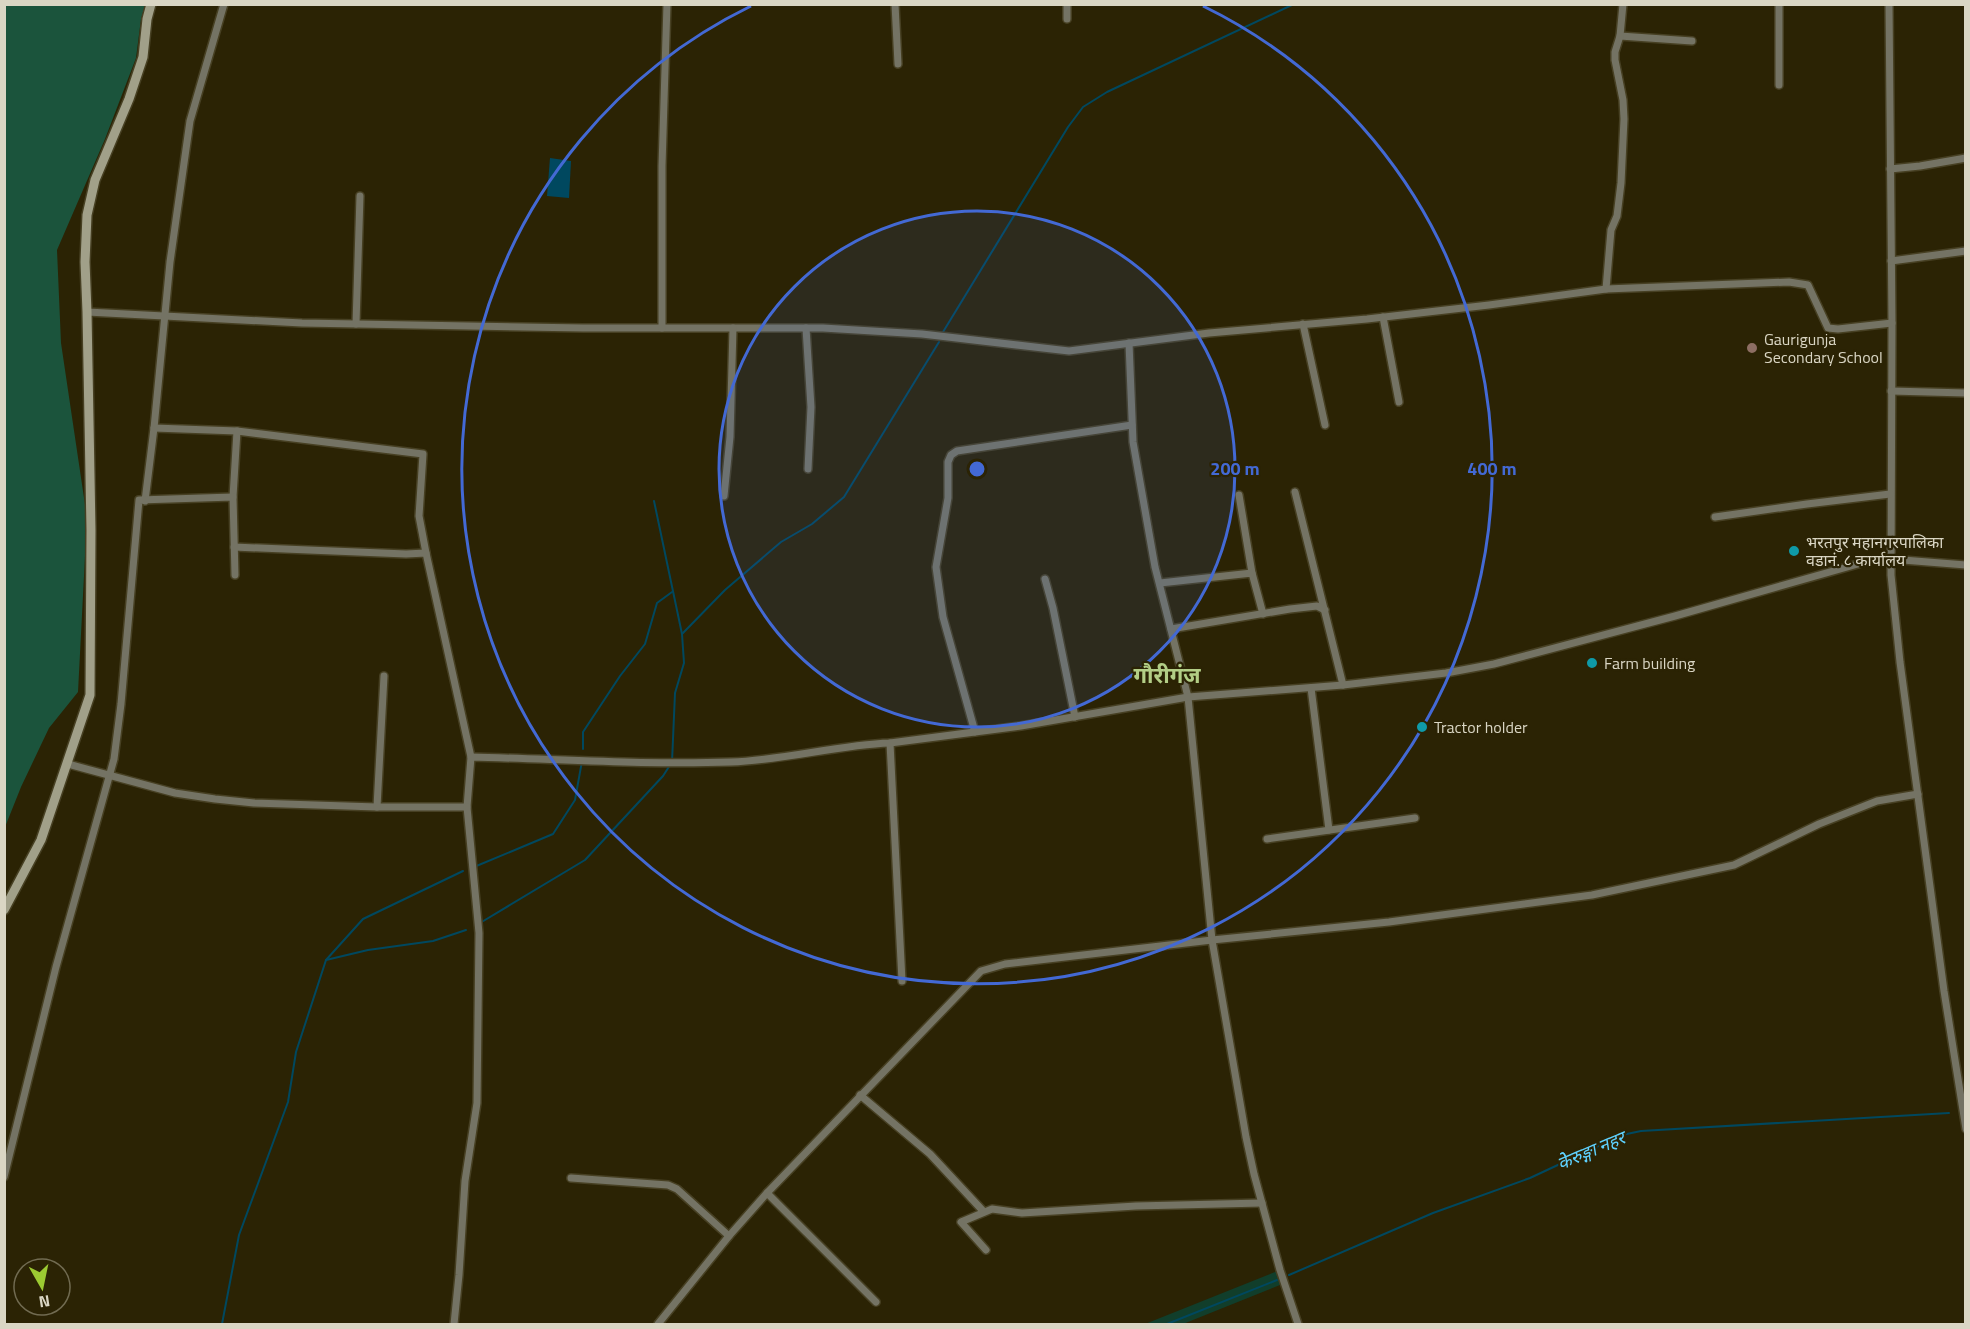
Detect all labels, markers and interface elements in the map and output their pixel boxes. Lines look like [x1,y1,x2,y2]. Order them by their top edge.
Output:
place label: Gaurigunja Secondary School [1764,327,1883,369]
marker: Gaurigunja Secondary School [1745,341,1759,355]
text: 200 m [1210,455,1260,482]
text: 400 m [1467,455,1517,482]
centre of rings [967,459,987,479]
place label: भरतपुर महानगरपालिका वडानं. ८ कार्यालय [1806,530,1944,572]
marker: भरतपुर महानगरपालिका वडानं. ८ कार्यालय [1787,544,1801,558]
place label: Farm building [1604,651,1695,675]
marker: Farm building [1585,656,1599,670]
district label: गौरीगंज [1133,658,1201,692]
place label: Tractor holder [1434,715,1528,739]
marker: Tractor holder [1415,720,1429,734]
water label: केेरुङ्गा नहर [1553,1123,1632,1177]
north arrow [12,1257,72,1317]
text: N [37,1289,52,1315]

